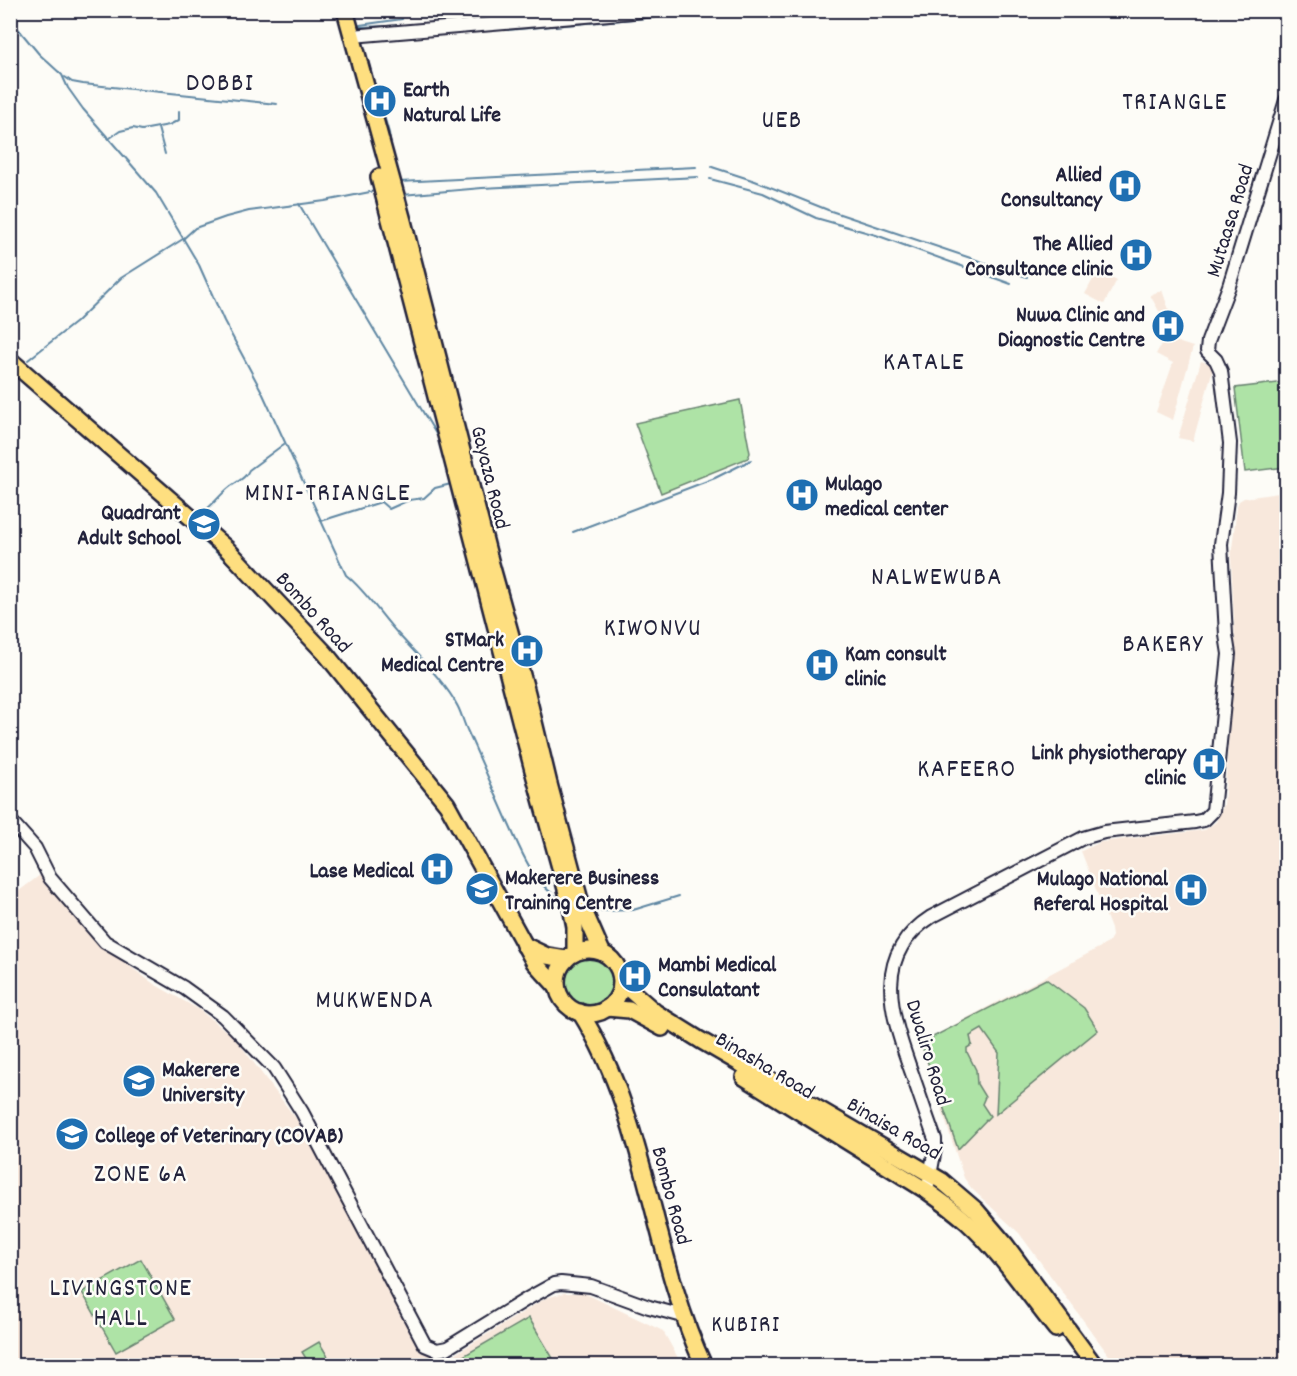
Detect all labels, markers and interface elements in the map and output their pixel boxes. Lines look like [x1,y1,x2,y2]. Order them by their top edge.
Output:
district label: DOBBI [186,66,254,103]
place label: Earth Natural Life [403,76,501,132]
hospital icon: Earth Natural Life [362,83,398,119]
district label: TRIANGLE [1122,85,1228,122]
district label: UEB [761,103,803,140]
place label: Allied Consultancy [1001,161,1103,217]
street label: Mutaasa Road [1199,161,1263,281]
hospital icon: Allied Consultancy [1107,168,1143,204]
place label: The Allied Consultance clinic [965,230,1113,286]
hospital icon: The Allied Consultance clinic [1118,237,1154,273]
place label: Nuwa Clinic and Diagnostic Centre [998,301,1145,357]
hospital icon: Nuwa Clinic and Diagnostic Centre [1150,308,1186,344]
district label: KATALE [883,345,965,382]
street label: Gayaza Road [461,423,516,533]
place label: Mulago medical center [825,470,949,526]
district label: MINI-TRIANGLE [245,476,411,513]
hospital icon: Mulago medical center [784,477,820,513]
place label: Quadrant Adult School [77,499,182,555]
school or university icon: Quadrant Adult School [186,506,222,542]
district label: NALWEWUBA [871,560,1003,597]
street label: Bombo Road [267,566,358,661]
district label: KIWONVU [604,611,702,648]
place label: STMark Medical Centre [381,626,504,682]
district label: BAKERY [1122,627,1204,664]
hospital icon: STMark Medical Centre [509,633,545,669]
place label: Kam consult clinic [845,640,947,696]
hospital icon: Kam consult clinic [804,647,840,683]
place label: Link physiotherapy clinic [1031,739,1187,795]
hospital icon: Link physiotherapy clinic [1191,746,1227,782]
district label: KAFEERO [917,752,1017,789]
hospital icon: Lase Medical [419,851,455,887]
place label: Lase Medical [309,857,415,888]
place label: Makerere Business Training Centre [505,864,659,920]
place label: Mulago National Referal Hospital [1033,865,1169,921]
school or university icon: Makerere Business Training Centre [464,871,500,907]
hospital icon: Mulago National Referal Hospital [1173,872,1209,908]
place label: Mambi Medical Consulatant [658,951,777,1007]
hospital icon: Mambi Medical Consulatant [617,958,653,994]
district label: MUKWENDA [316,983,434,1020]
street label: Dwaliro Road [896,996,957,1110]
street label: Binasha Road [709,1025,820,1109]
place label: Makerere University [162,1056,245,1112]
school or university icon: Makerere University [121,1063,157,1099]
street label: Binaisa Road [840,1090,946,1170]
school or university icon: College of Veterinary (COVAB) [54,1116,90,1152]
place label: College of Veterinary (COVAB) [95,1122,343,1153]
street label: Bombo Road [642,1143,698,1249]
district label: ZONE 6A [94,1157,188,1194]
district label: LIVINGSTONE HALL [49,1271,193,1338]
district label: KUBIRI [711,1309,781,1343]

